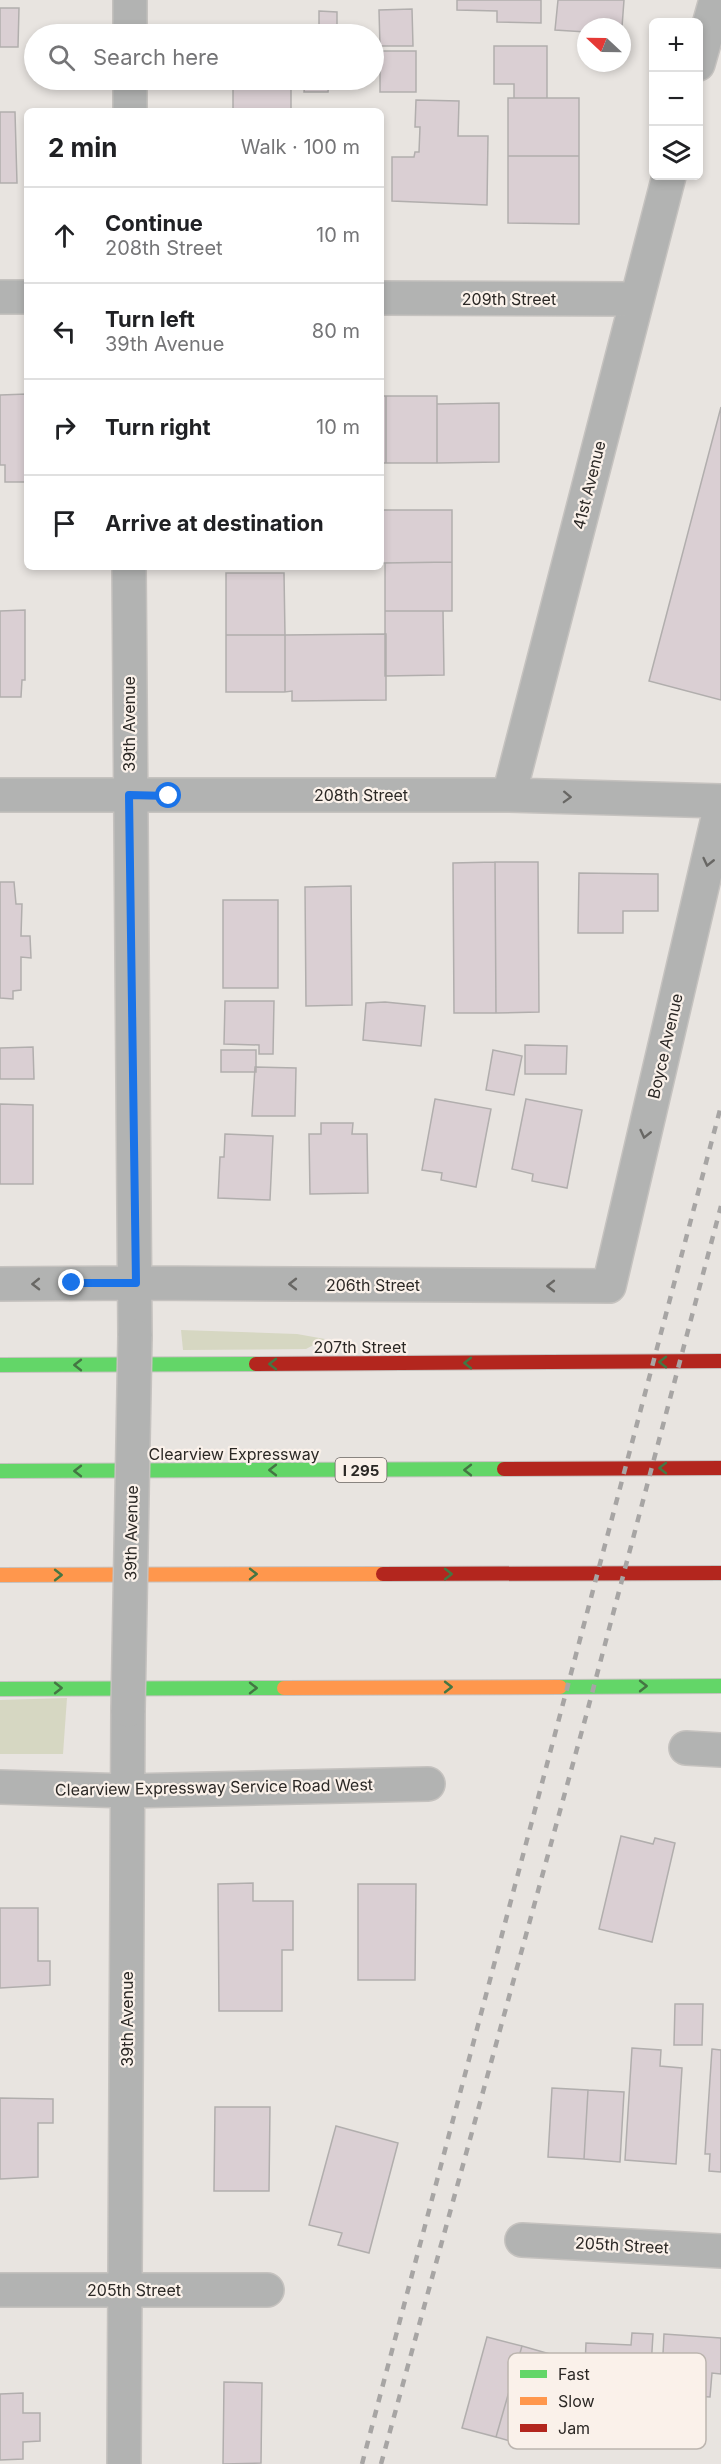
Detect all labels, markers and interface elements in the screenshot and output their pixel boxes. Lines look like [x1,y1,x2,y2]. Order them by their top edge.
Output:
north arrow [577,18,631,72]
map controls [649,18,703,180]
button: + [649,18,703,72]
search box [24,24,384,90]
icon: search [45,41,78,74]
text: Search here [93,44,219,70]
button: − [649,72,703,126]
button: layers [649,126,703,180]
text: 2 min [48,132,118,163]
text: Walk · 100 m [241,135,360,159]
text: Continue [105,210,203,236]
icon: ahead [48,219,81,252]
text: 10 m [316,223,360,247]
text: 208th Street [105,236,223,260]
street label: 209th Street [462,289,556,309]
text: Turn left [105,306,195,332]
icon: left [48,315,81,348]
text: 80 m [312,319,360,343]
text: 39th Avenue [105,332,224,356]
icon: right [48,411,81,444]
text: Turn right [105,414,211,440]
text: 10 m [316,415,360,439]
street label: 41st Avenue [568,438,610,532]
icon: arrive [48,507,81,540]
text: Arrive at destination [105,510,324,536]
street label: 39th Avenue [119,676,139,772]
route start [155,782,181,808]
street label: 208th Street [314,785,408,805]
one-way arrow [563,791,572,803]
one-way arrow [702,857,715,867]
street label: Boyce Avenue [643,991,687,1101]
one-way arrow [639,1129,652,1139]
route end [58,1269,84,1295]
street label: 206th Street [326,1275,420,1295]
one-way arrow [32,1278,41,1290]
one-way arrow [288,1278,297,1290]
one-way arrow [546,1280,555,1292]
street label: 207th Street [314,1337,406,1357]
one-way arrow [658,1356,667,1368]
one-way arrow [463,1357,472,1369]
one-way arrow [268,1358,277,1370]
one-way arrow [73,1359,82,1371]
street label: Clearview Expressway [149,1444,319,1464]
road number: I 295 [336,1458,386,1482]
one-way arrow [658,1462,667,1475]
one-way arrow [463,1463,472,1476]
one-way arrow [268,1464,277,1476]
one-way arrow [73,1465,82,1477]
street label: 39th Avenue [120,1485,142,1581]
one-way arrow [249,1568,258,1580]
one-way arrow [444,1568,453,1580]
one-way arrow [54,1569,63,1581]
one-way arrow [639,1680,648,1692]
one-way arrow [444,1681,453,1693]
one-way arrow [54,1682,63,1694]
one-way arrow [249,1682,258,1694]
street label: Clearview Expressway Service Road West [55,1774,373,1800]
street label: 39th Avenue [117,1971,137,2067]
street label: 205th Street [575,2233,669,2257]
street label: 205th Street [87,2280,181,2300]
legend [508,2353,706,2449]
text: Fast [558,2364,590,2384]
text: Slow [558,2391,595,2411]
text: Jam [558,2418,590,2438]

